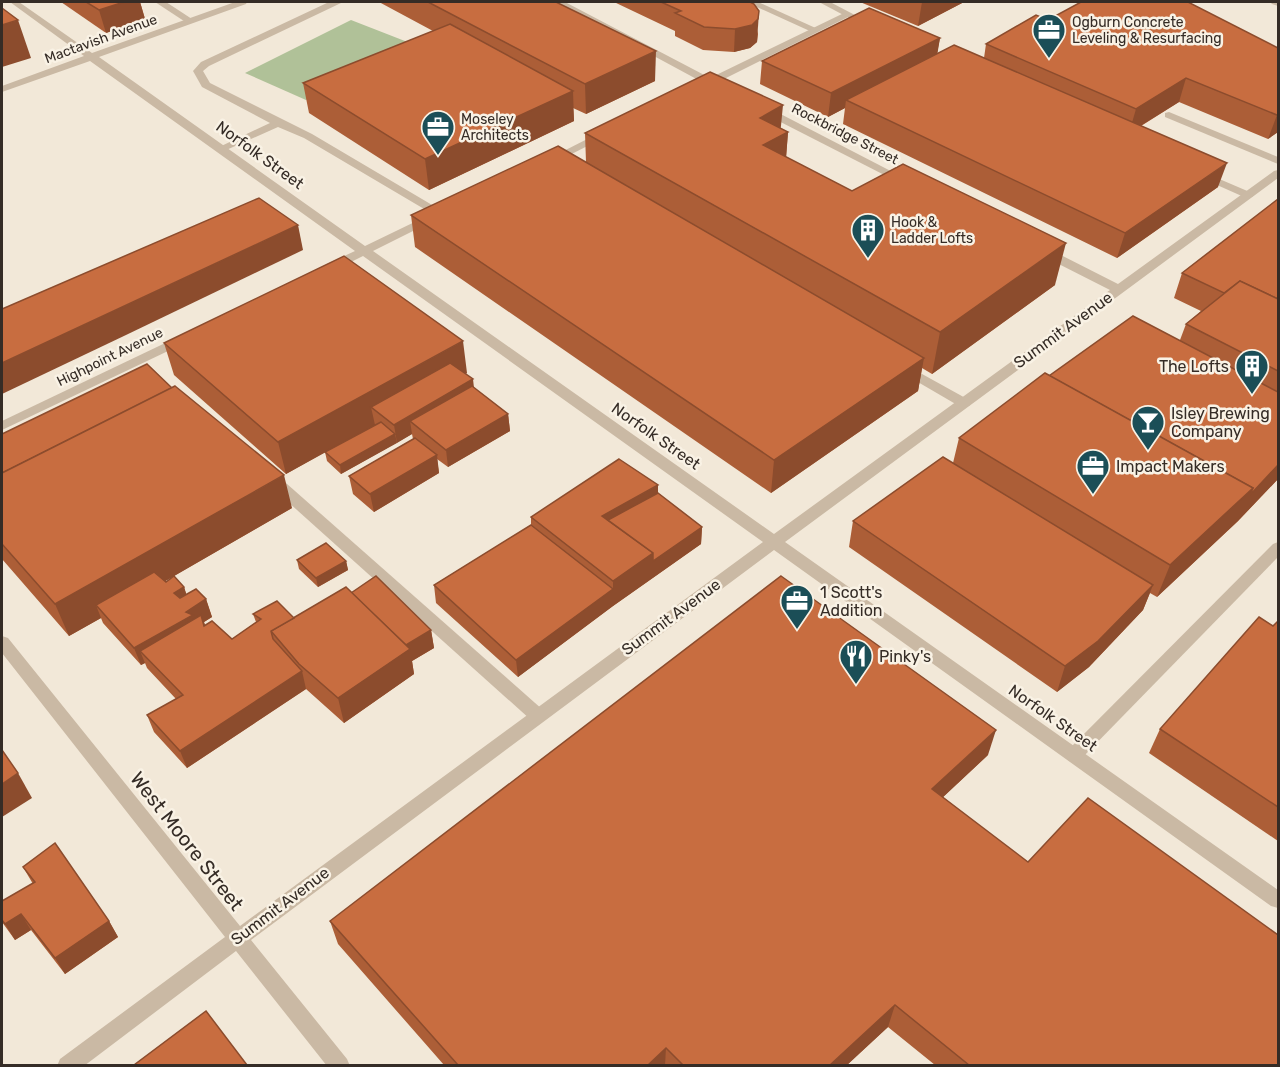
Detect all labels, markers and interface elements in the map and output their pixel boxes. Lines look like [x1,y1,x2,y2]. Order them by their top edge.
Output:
street label: Mactavish Avenue [42,11,160,67]
office icon: Ogburn Concrete Leveling & Resurfacing [1031,12,1067,59]
place label: Ogburn Concrete Leveling & Resurfacing [1072,14,1222,47]
street label: Rockbridge Street [789,100,902,168]
office icon: Moseley Architects [420,109,456,156]
place label: Moseley Architects [461,111,529,144]
street label: Norfolk Street [212,117,308,193]
building icon: Hook & Ladder Lofts [850,212,886,259]
place label: Hook & Ladder Lofts [891,214,973,247]
street label: Summit Avenue [1010,288,1116,372]
street label: Highpoint Avenue [54,324,166,390]
building icon: The Lofts [1234,348,1270,395]
place label: The Lofts [1159,357,1229,376]
street label: Norfolk Street [608,398,704,474]
bar icon: Isley Brewing Company [1130,404,1166,451]
place label: Isley Brewing Company [1171,404,1270,441]
office icon: Impact Makers [1075,448,1111,495]
place label: Impact Makers [1116,457,1225,476]
street label: Summit Avenue [618,575,724,659]
office icon: 1 Scott's Addition [779,583,815,630]
place label: 1 Scott's Addition [820,583,883,620]
restaurant icon: Pinky's [838,638,874,685]
place label: Pinky's [879,647,931,666]
street label: Norfolk Street [1005,680,1101,756]
street label: West Moore Street [125,767,249,915]
street label: Summit Avenue [227,863,333,949]

